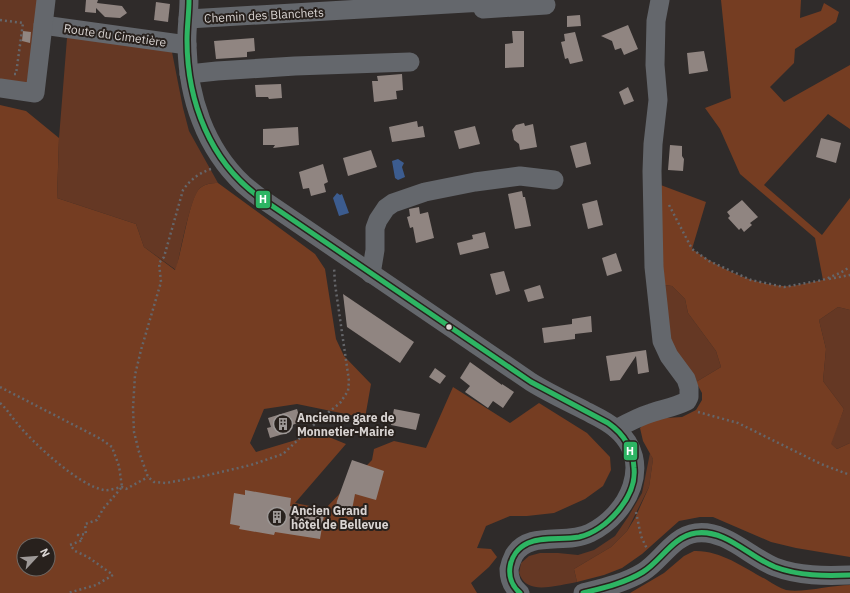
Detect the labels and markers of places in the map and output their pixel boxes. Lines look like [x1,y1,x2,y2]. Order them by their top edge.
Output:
unlabelled marker [444,322,454,332]
place label: Ancienne gare de Monnetier-Mairie [297,410,395,439]
building icon: Ancienne gare de Monnetier-Mairie [272,413,294,435]
place label: Ancien Grand hôtel de Bellevue [291,503,389,532]
building icon: Ancien Grand hôtel de Bellevue [266,506,288,528]

